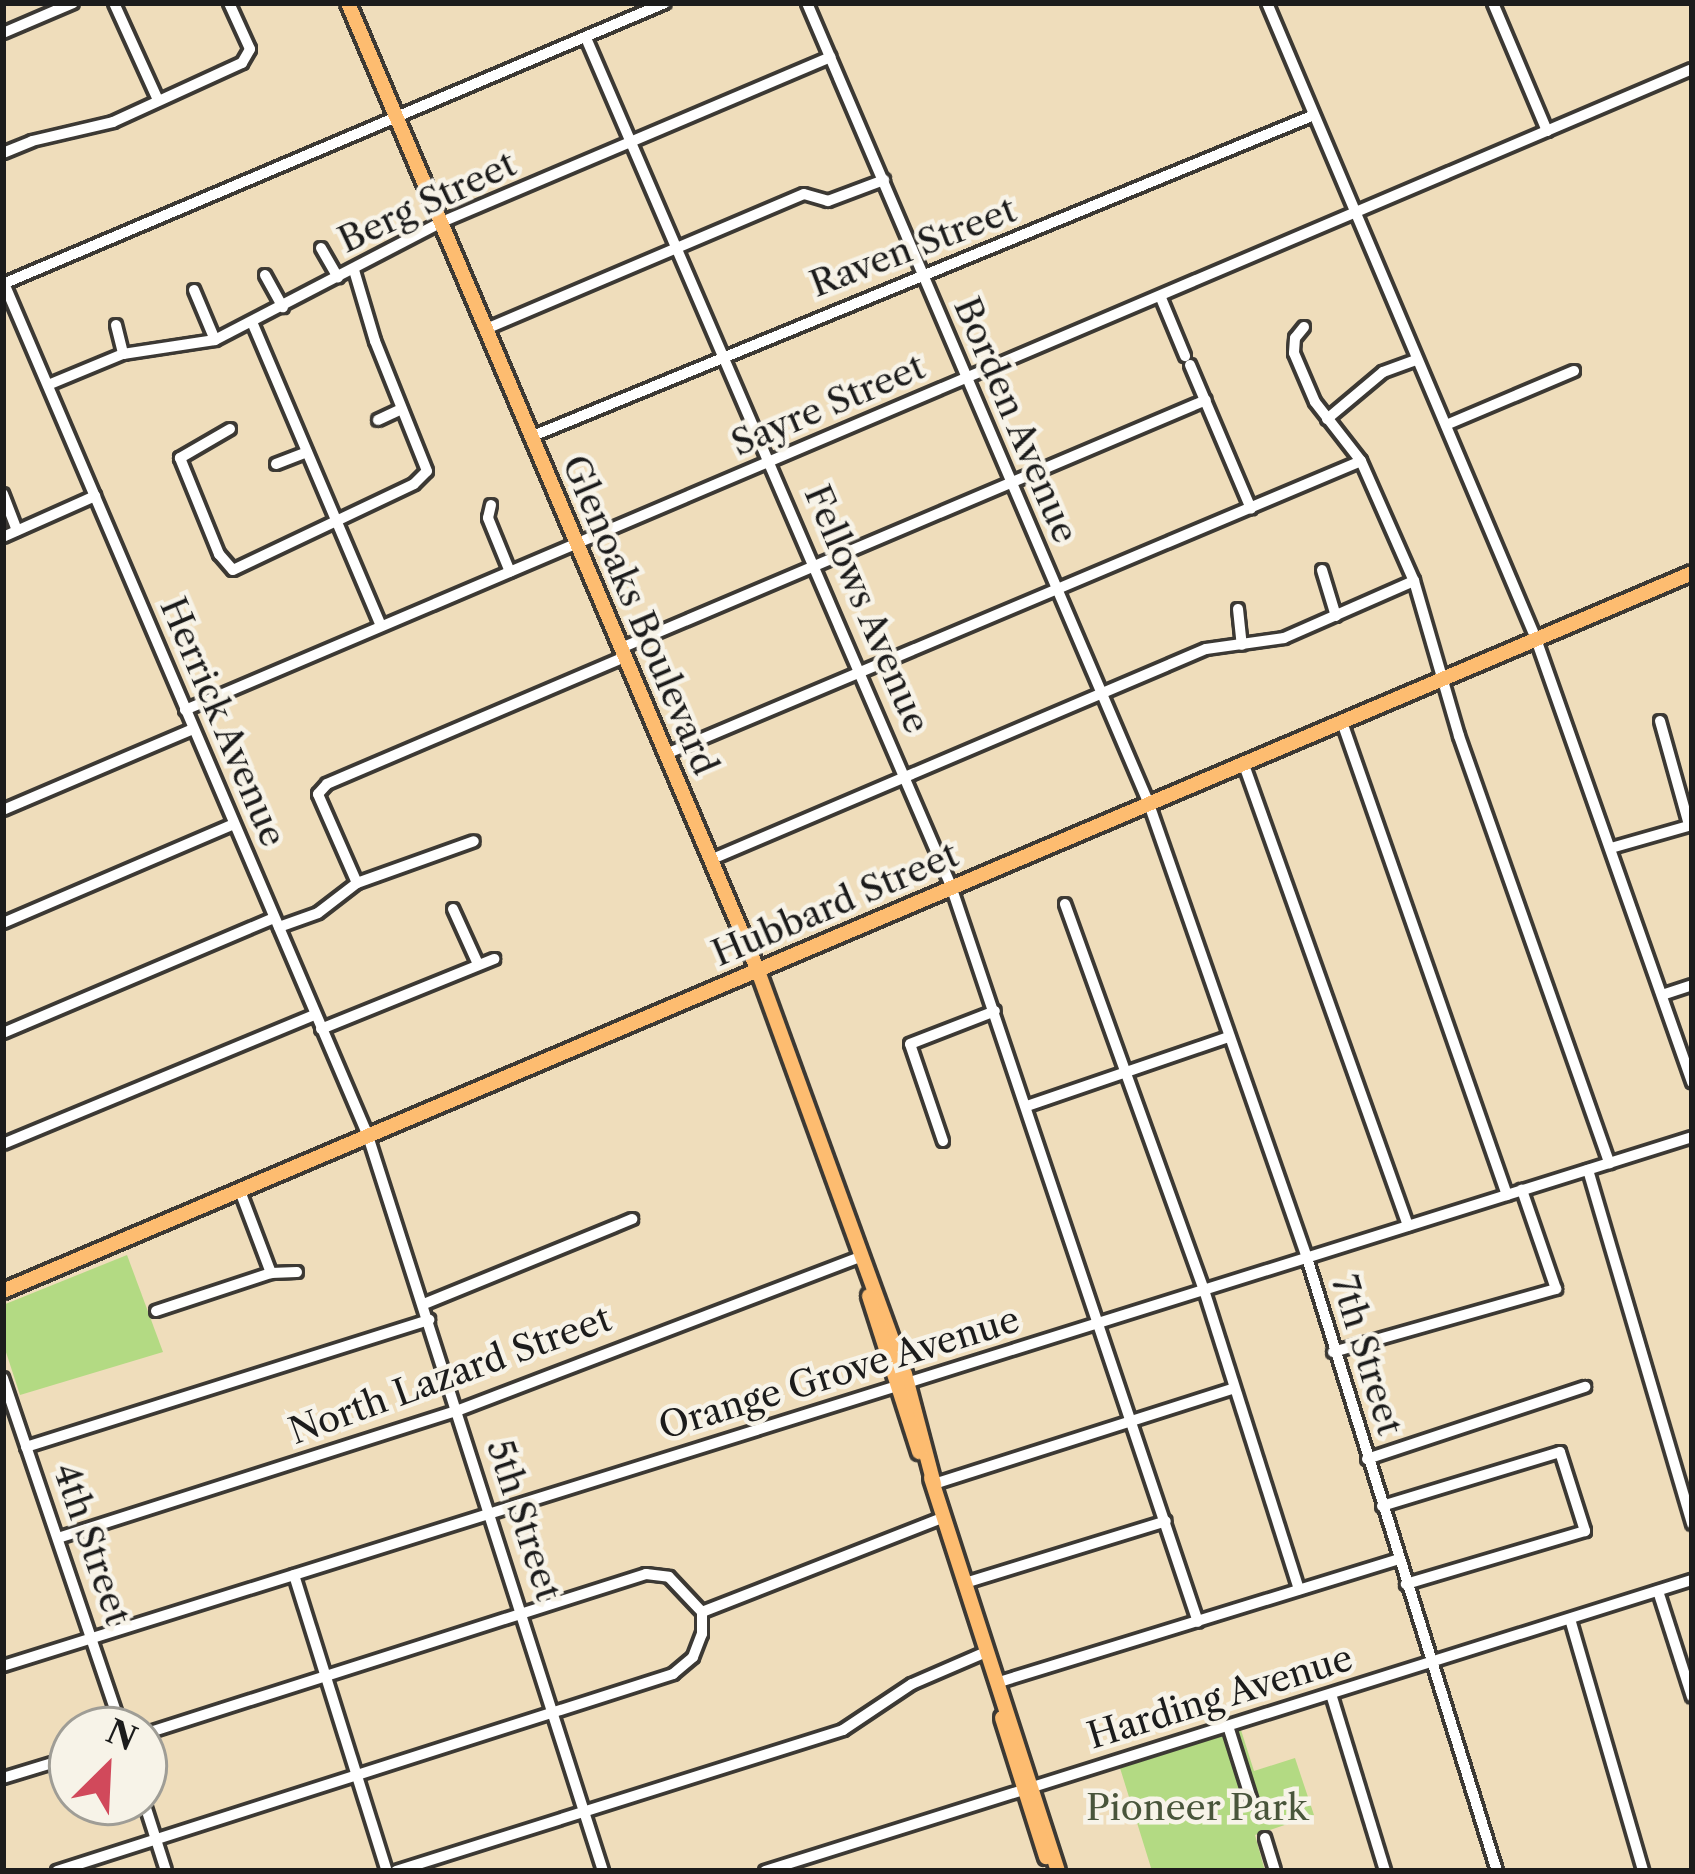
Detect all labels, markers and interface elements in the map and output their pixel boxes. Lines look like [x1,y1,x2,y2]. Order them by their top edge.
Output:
street label: Berg Street [331,142,523,262]
street label: Raven Street [804,188,1022,306]
street label: Borden Avenue [945,290,1087,550]
street label: Sayre Street [725,345,931,465]
street label: Glenoaks Boulevard [553,449,727,781]
street label: Fellows Avenue [795,478,939,740]
street label: Herrick Avenue [151,590,295,854]
street label: Hubbard Street [705,833,965,975]
street label: 7th Street [1322,1270,1412,1440]
street label: North Lazard Street [283,1297,617,1453]
street label: Orange Grove Avenue [653,1297,1025,1449]
street label: 5th Street [478,1434,570,1606]
street label: 4th Street [44,1458,140,1630]
street label: Harding Avenue [1082,1636,1358,1758]
north arrow [48,1706,168,1826]
text: N [100,1711,143,1760]
park label: Pioneer Park [1086,1786,1308,1830]

